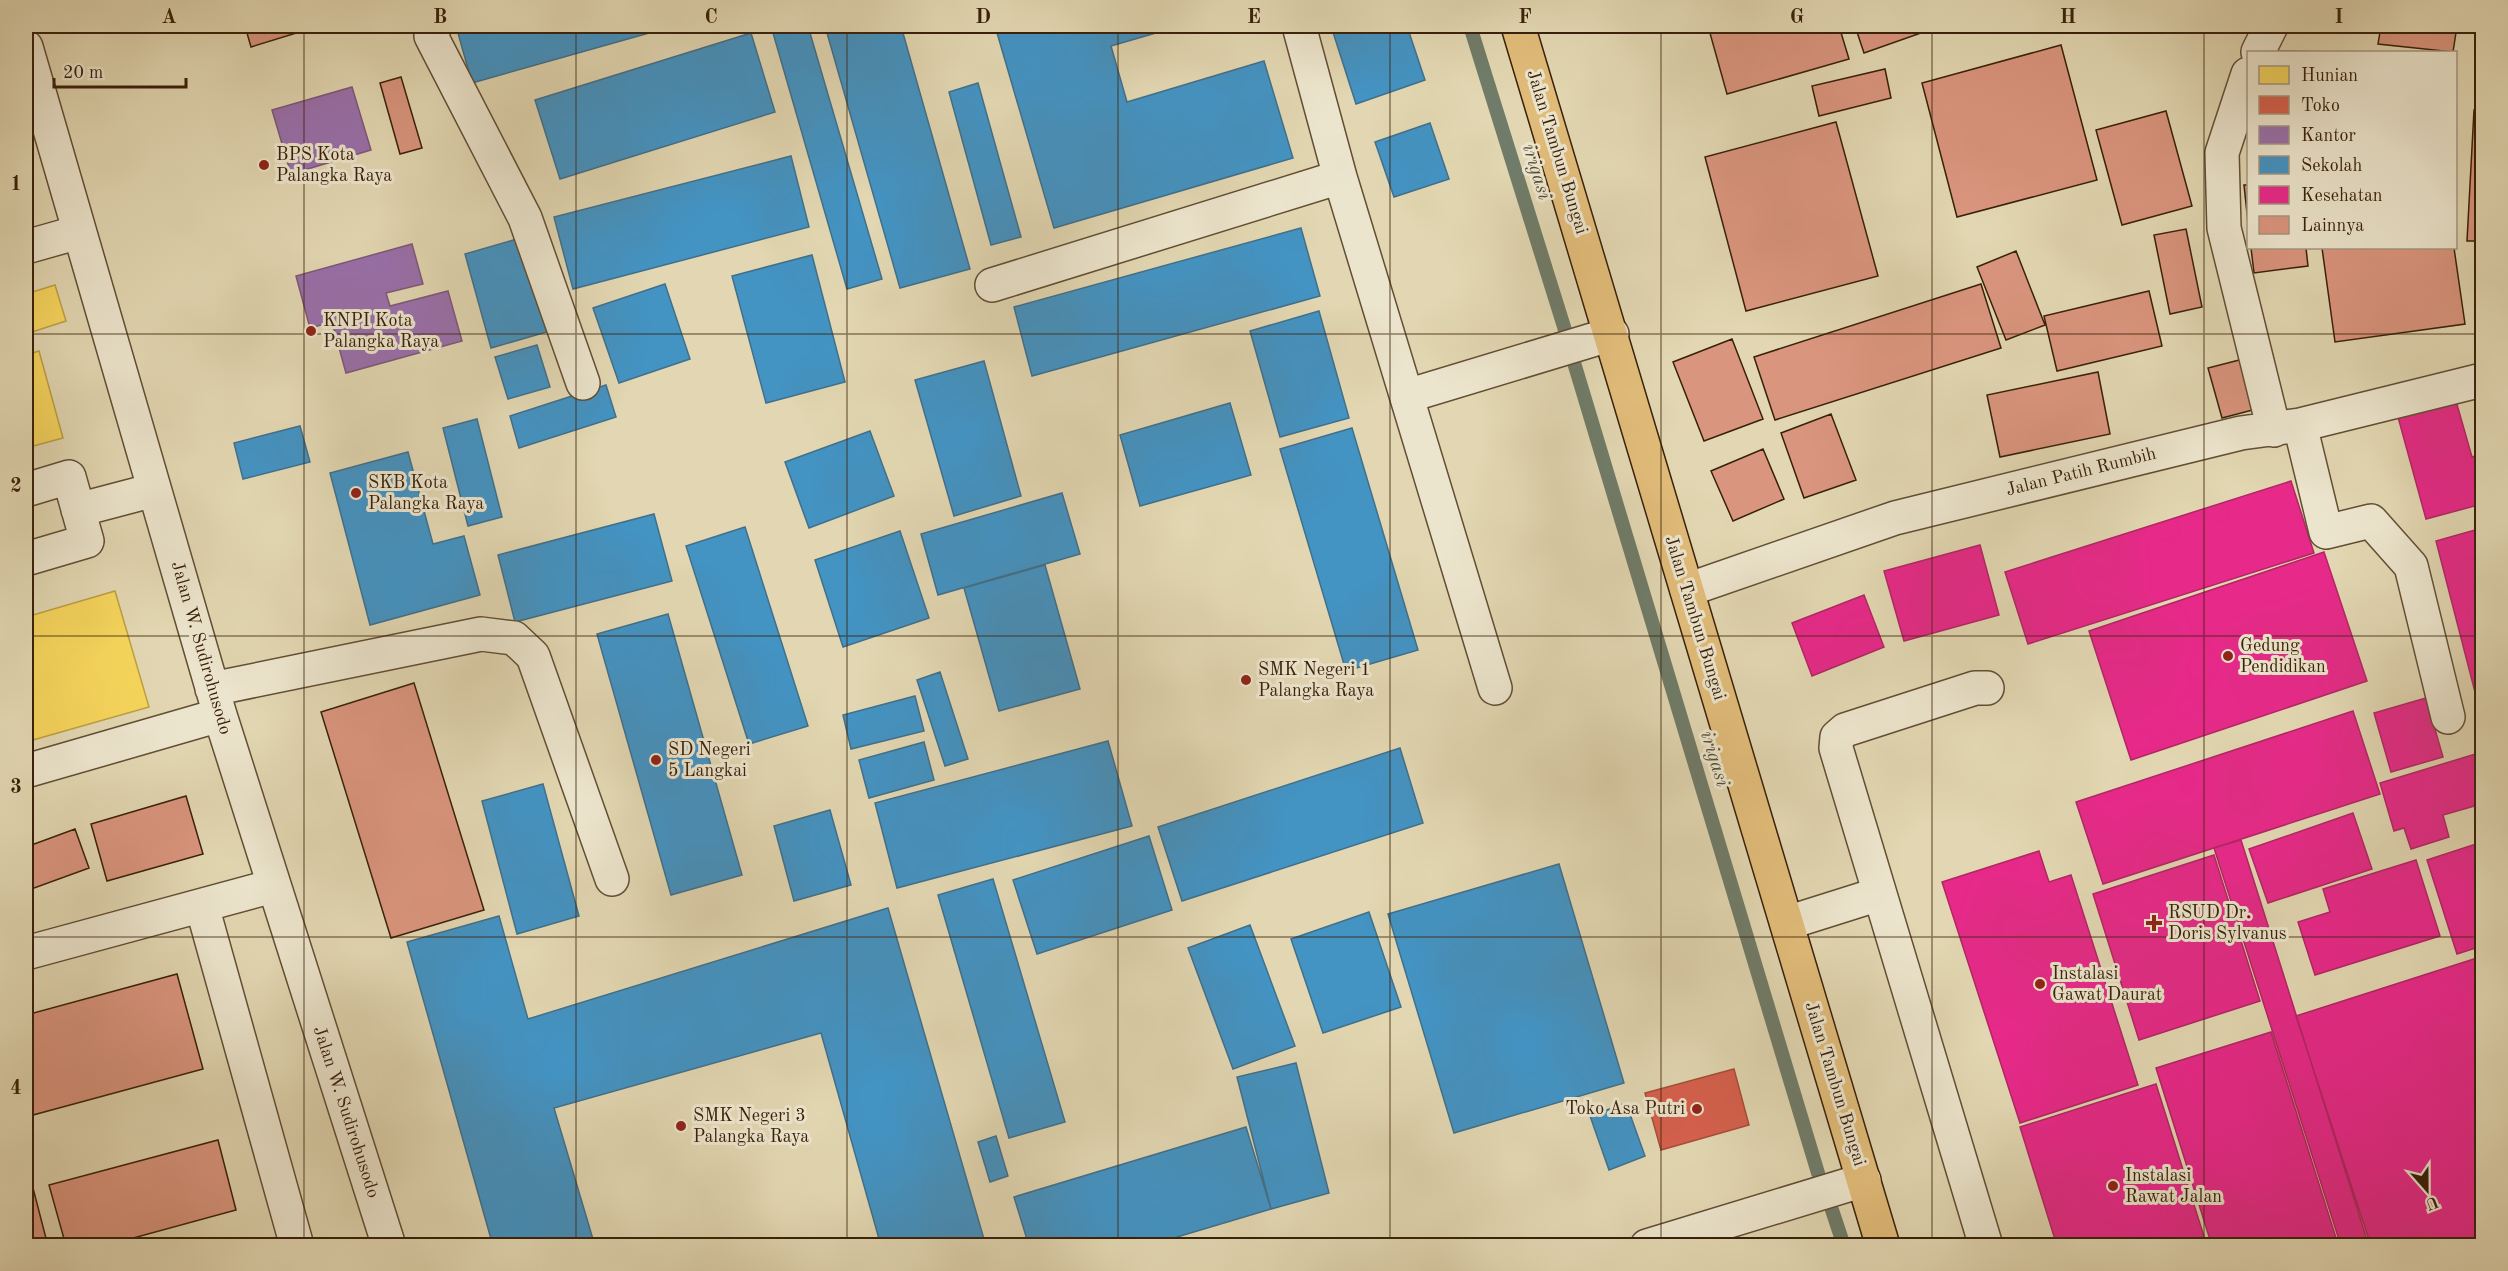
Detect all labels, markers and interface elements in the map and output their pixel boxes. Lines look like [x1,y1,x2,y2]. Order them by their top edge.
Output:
text: A [161,8,177,28]
text: B [433,8,447,28]
text: C [704,8,718,28]
text: D [975,8,991,28]
text: E [1247,8,1261,28]
text: F [1518,8,1532,28]
text: G [1790,8,1804,28]
text: H [2060,8,2076,28]
text: I [2335,8,2343,28]
scale bar [54,51,186,89]
legend [2247,51,2457,249]
text: 20 m [63,64,103,82]
text: Hunian [2301,67,2358,85]
street label: Jalan Tambun Bungai [1523,68,1591,237]
text: Toko [2301,97,2340,115]
text: Kantor [2301,127,2356,145]
water label: irigasi [1518,142,1554,203]
place label: BPS Kota Palangka Raya [276,146,392,185]
text: Sekolah [2301,157,2362,175]
marker: BPS Kota Palangka Raya [257,158,271,172]
text: 1 [10,175,22,195]
text: Kesehatan [2301,187,2383,205]
text: Lainnya [2301,217,2364,235]
place label: KNPI Kota Palangka Raya [323,312,439,351]
marker: KNPI Kota Palangka Raya [304,324,318,338]
street label: Jalan Patih Rumbih [2004,445,2158,499]
place label: SKB Kota Palangka Raya [368,474,484,513]
text: 2 [10,477,22,497]
marker: SKB Kota Palangka Raya [349,486,363,500]
street label: Jalan Tambun Bungai [1661,534,1729,703]
street label: Jalan W. Sudirohusodo [168,559,234,737]
place label: Gedung Pendidikan [2240,637,2326,676]
marker: Gedung Pendidikan [2221,649,2235,663]
place label: SMK Negeri 1 Palangka Raya [1258,661,1374,700]
marker: SMK Negeri 1 Palangka Raya [1239,673,1253,687]
water label: irigasi [1696,729,1732,790]
place label: SD Negeri 5 Langkai [668,741,751,780]
marker: SD Negeri 5 Langkai [649,753,663,767]
text: 3 [10,778,22,798]
place label: RSUD Dr. Doris Sylvanus [2168,904,2287,943]
marker: RSUD Dr. Doris Sylvanus [2145,914,2163,932]
place label: Instalasi Gawat Daurat [2052,965,2162,1004]
marker: Instalasi Gawat Daurat [2033,977,2047,991]
street label: Jalan Tambun Bungai [1801,1000,1869,1169]
street label: Jalan W. Sudirohusodo [310,1024,382,1200]
text: 4 [10,1079,22,1099]
place label: Toko Asa Putri [1565,1100,1685,1118]
marker: Toko Asa Putri [1690,1102,1704,1116]
place label: SMK Negeri 3 Palangka Raya [693,1107,809,1146]
marker: SMK Negeri 3 Palangka Raya [674,1119,688,1133]
north arrow [2397,1160,2457,1220]
place label: Instalasi Rawat Jalan [2125,1167,2222,1206]
marker: Instalasi Rawat Jalan [2106,1179,2120,1193]
text: U [2423,1192,2440,1212]

